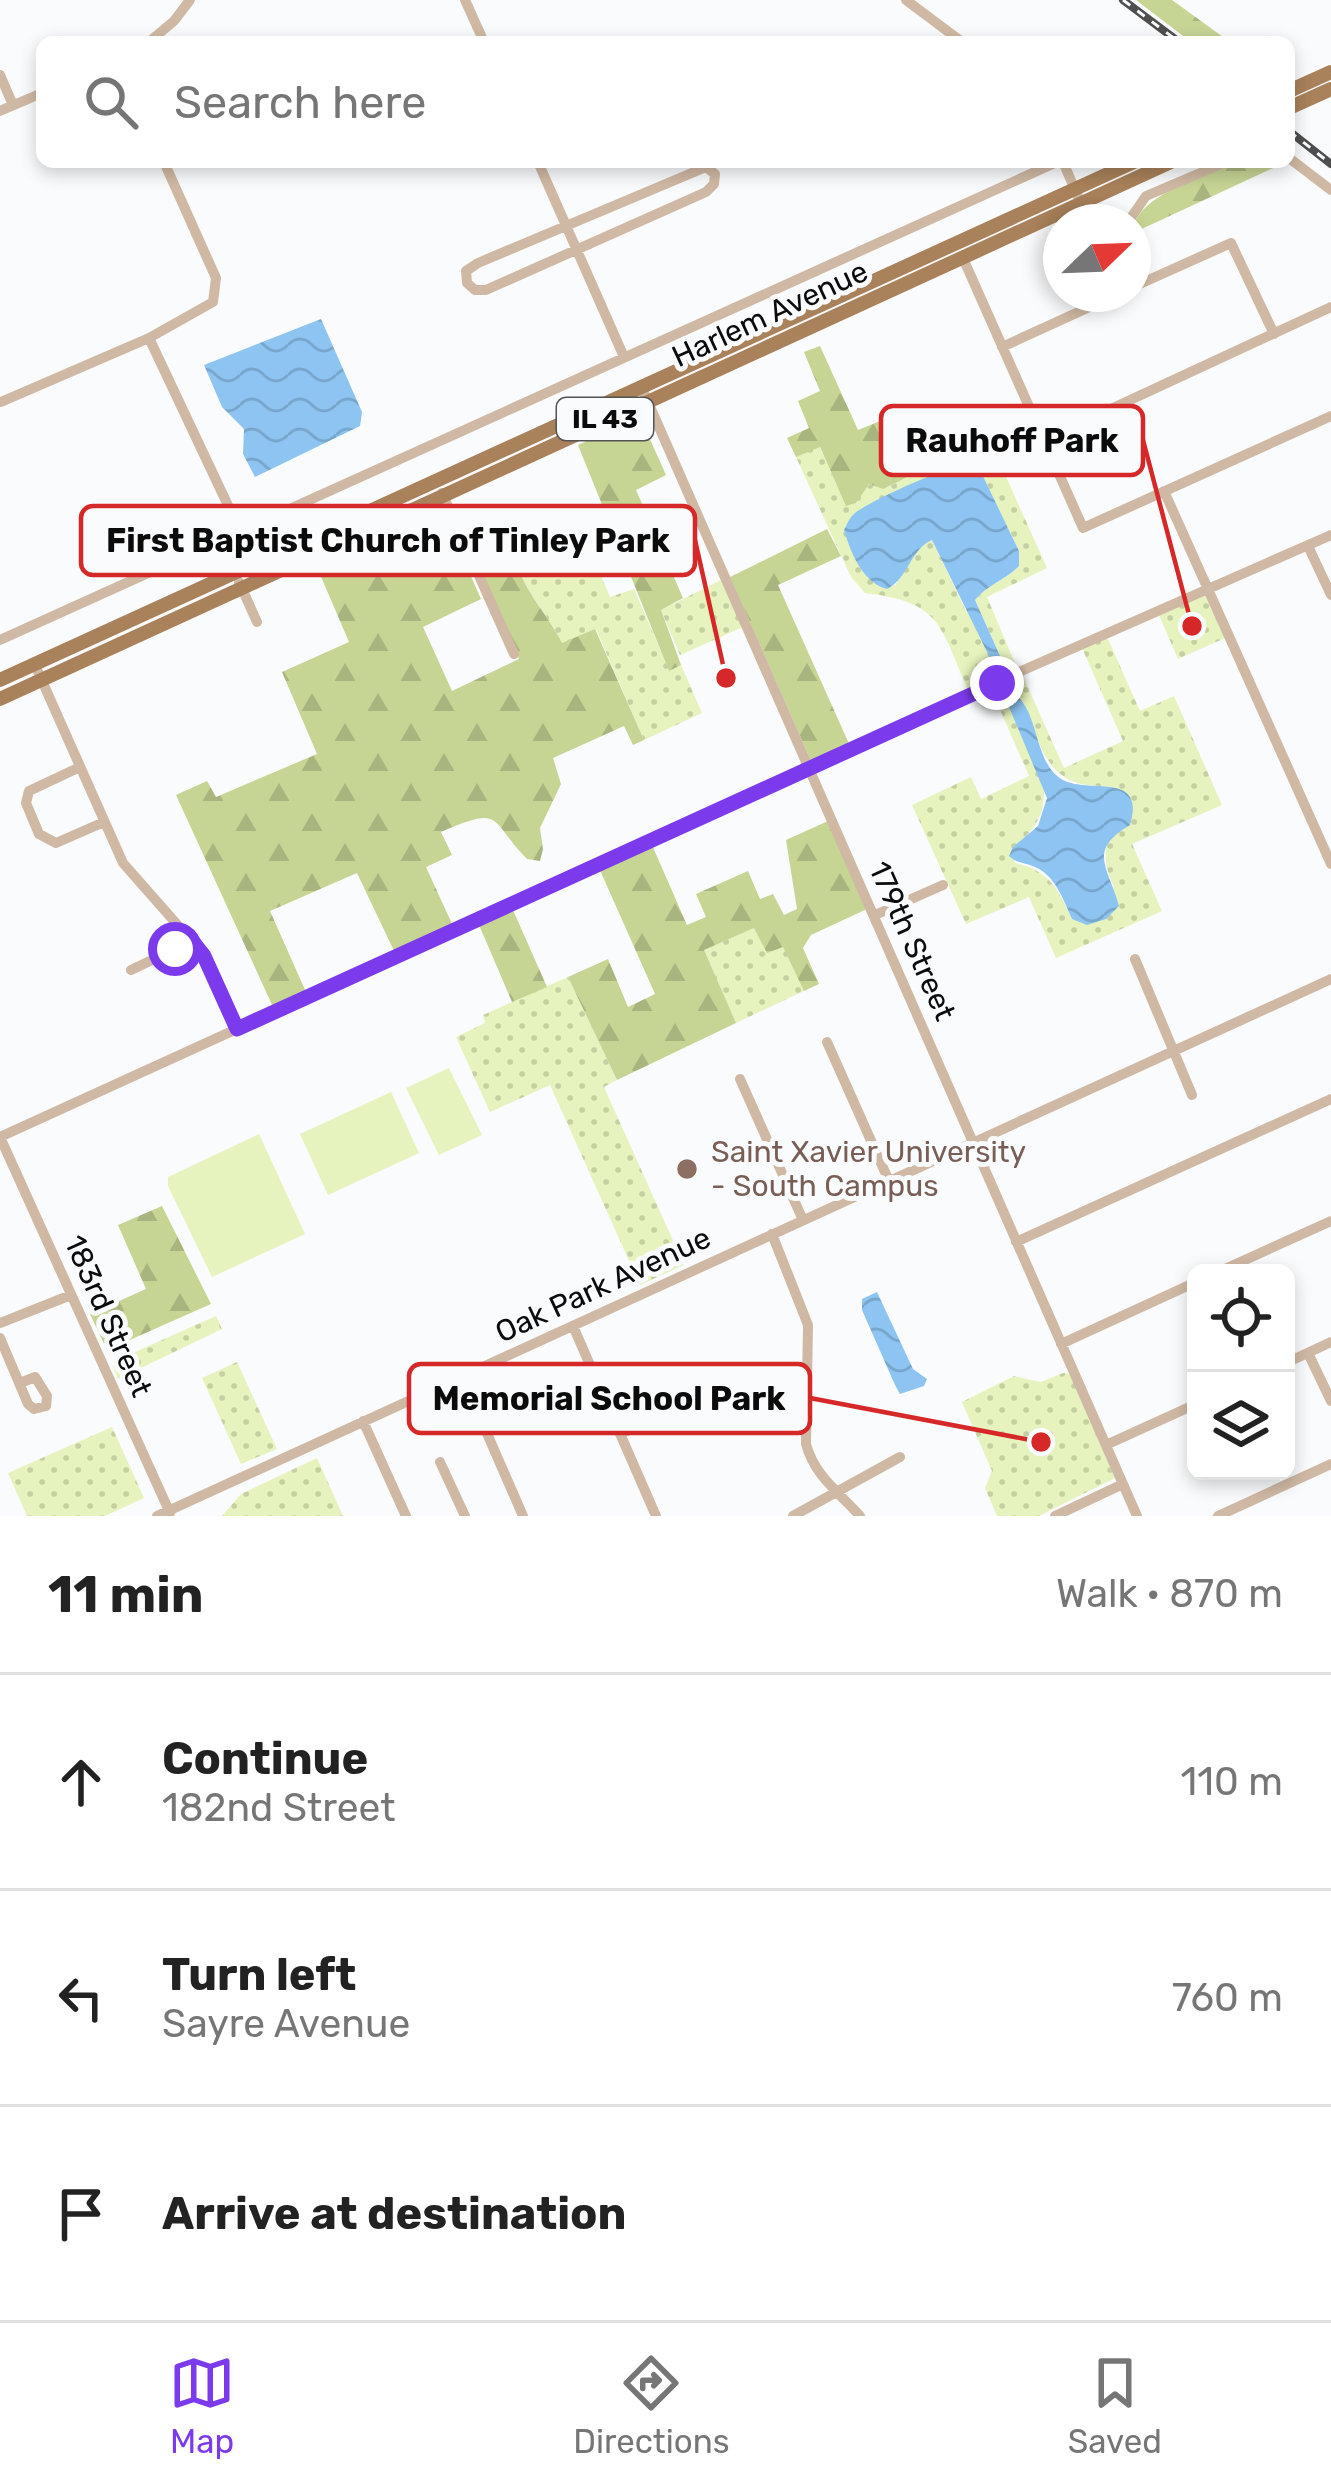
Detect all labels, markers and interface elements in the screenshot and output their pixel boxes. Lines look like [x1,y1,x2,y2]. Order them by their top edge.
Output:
search box [36,36,1295,168]
icon: search [78,69,144,135]
text: Search here [174,76,426,129]
north arrow [1043,204,1151,312]
street label: Harlem Avenue [666,253,874,375]
road number: IL 43 [557,398,653,440]
callout: Rauhoff Park [881,406,1143,475]
text: Rauhoff Park [905,421,1119,460]
callout: First Baptist Church of Tinley Park [81,506,695,575]
text: First Baptist Church of Tinley Park [106,521,671,560]
route end [970,656,1024,710]
street label: 179th Street [861,856,963,1026]
route start [148,922,202,976]
place label: Saint Xavier University - South Campus [711,1134,1026,1204]
marker: Saint Xavier University - South Campus [674,1156,700,1182]
street label: Oak Park Avenue [490,1219,716,1351]
street label: 183rd Street [56,1230,160,1403]
map controls [1187,1264,1295,1480]
button: locate [1187,1264,1295,1372]
callout: Memorial School Park [409,1364,810,1433]
button: layers [1187,1372,1295,1480]
text: Memorial School Park [433,1379,786,1418]
text: 11 min [48,1564,204,1625]
text: Walk · 870 m [1056,1571,1283,1617]
text: Continue [162,1732,368,1785]
icon: ahead [48,1749,114,1815]
text: 110 m [1181,1759,1283,1805]
text: 182nd Street [162,1785,396,1831]
text: Turn left [162,1948,356,2001]
icon: left [48,1965,114,2031]
text: 760 m [1172,1975,1283,2021]
text: Sayre Avenue [162,2001,410,2047]
icon: arrive [48,2181,114,2247]
text: Arrive at destination [162,2187,627,2240]
tab: Map [169,2350,235,2461]
tab: Directions [573,2350,730,2461]
tab: Saved [1068,2350,1162,2461]

